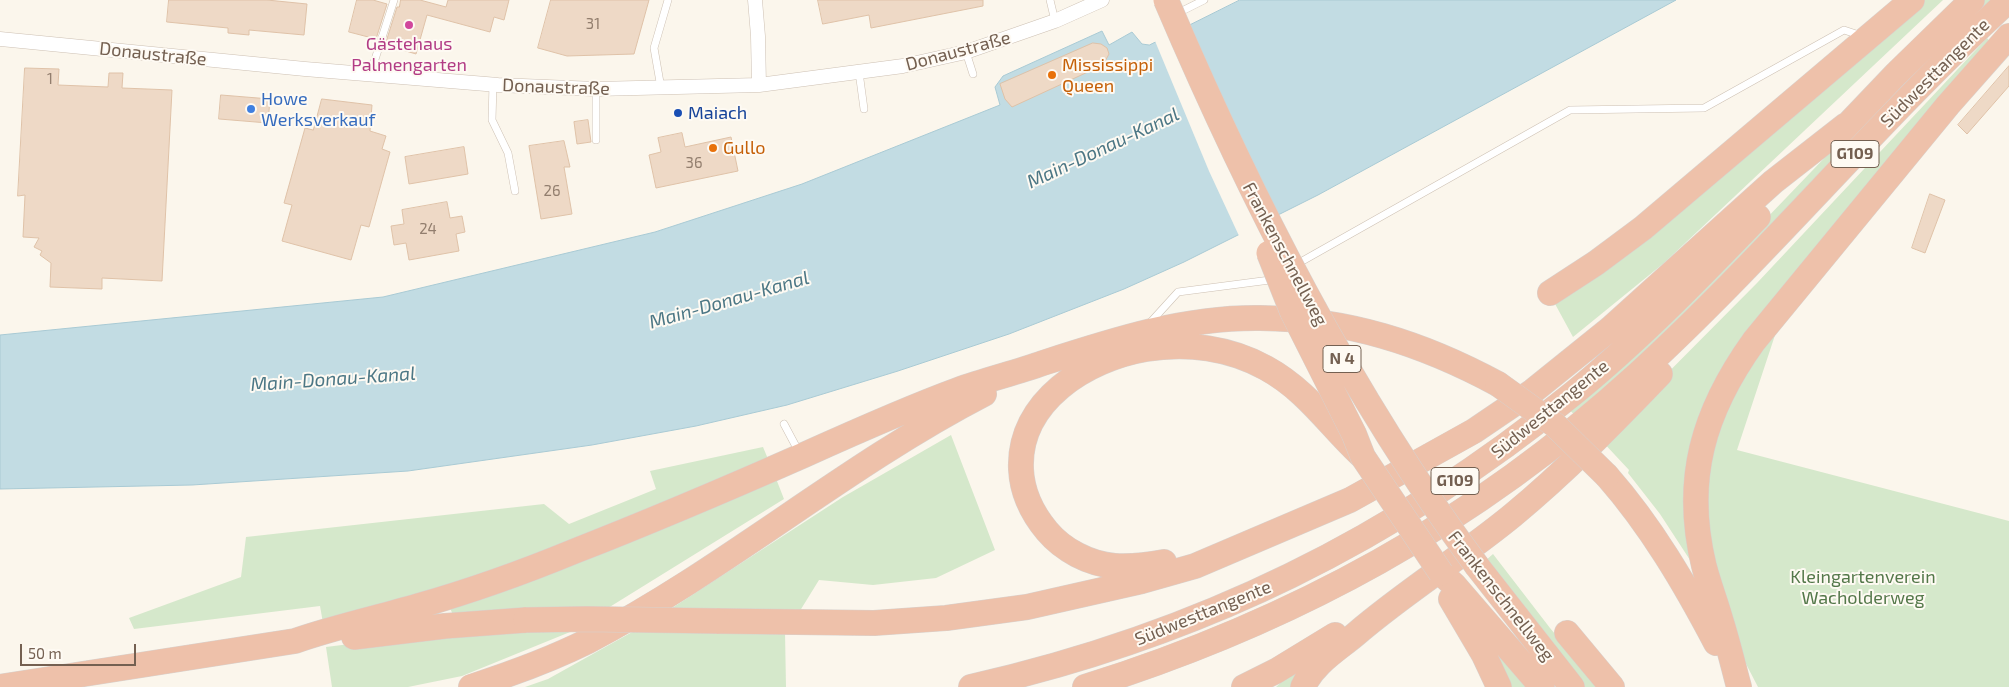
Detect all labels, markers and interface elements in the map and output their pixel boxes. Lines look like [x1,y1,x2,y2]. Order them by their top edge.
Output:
street label: Südwesttangente [1876,14,1994,132]
house number: 31 [586,15,600,33]
marker: Gästehaus Palmengarten [403,19,415,31]
street label: Donaustraße [903,27,1013,75]
place label: Gästehaus Palmengarten [351,33,467,76]
street label: Donaustraße [98,38,208,70]
place label: Mississippi Queen [1062,54,1153,96]
marker: Mississippi Queen [1046,69,1058,81]
house number: 1 [47,70,53,88]
street label: Donaustraße [502,74,610,100]
place label: Howe Werksverkauf [261,88,375,130]
place label: Maiach [688,102,747,124]
marker: Howe Werksverkauf [245,103,257,115]
water label: Main-Donau-Kanal [1023,103,1183,193]
marker: Maiach [672,107,684,119]
place label: Gullo [723,137,765,159]
road number: G109 [1831,140,1879,168]
marker: Gullo [707,142,719,154]
house number: 36 [686,154,702,172]
street label: Frankenschnellweg [1238,179,1332,329]
house number: 26 [543,182,561,200]
house number: 24 [419,220,437,238]
water label: Main-Donau-Kanal [646,266,812,334]
road number: N 4 [1323,346,1361,372]
street label: Südwesttangente [1487,355,1613,463]
water label: Main-Donau-Kanal [250,362,416,396]
road number: G109 [1431,468,1479,494]
street label: Frankenschnellweg [1443,527,1559,665]
park label: Kleingartenverein Wacholderweg [1790,566,1936,608]
street label: Südwesttangente [1132,576,1274,650]
scale bar [22,634,139,666]
text: 50 m [28,644,62,662]

